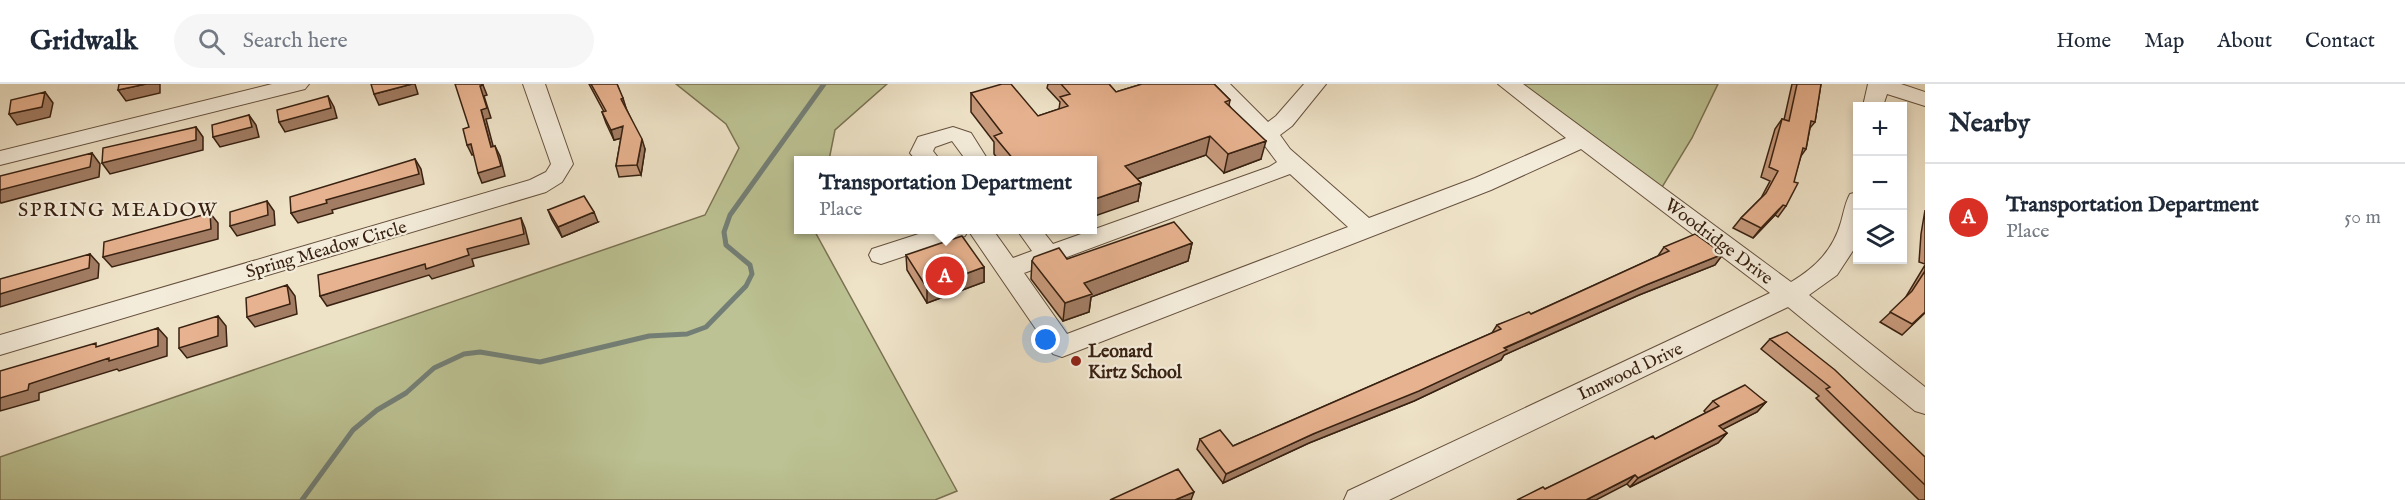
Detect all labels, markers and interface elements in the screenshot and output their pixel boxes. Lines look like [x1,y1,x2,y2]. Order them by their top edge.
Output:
search box [174,14,594,68]
text: Gridwalk [30,24,138,59]
icon: search [195,25,228,58]
text: Search here [243,27,348,55]
text: Home [2056,28,2111,55]
text: Map [2144,28,2184,55]
text: About [2217,28,2272,55]
text: Contact [2305,28,2375,55]
map controls [1853,102,1907,264]
button: + [1853,102,1907,156]
text: Nearby [1949,107,2030,140]
popup [794,156,1097,234]
button: − [1853,156,1907,210]
text: Transportation Department [819,169,1072,197]
text: Transportation Department [2006,191,2259,219]
street label: Woodridge Drive [1659,194,1777,291]
text: Place [819,197,863,222]
district label: SPRING MEADOW [18,198,218,223]
text: A [1962,205,1975,230]
text: 50 m [2344,205,2381,230]
button: layers [1853,210,1907,264]
street label: Spring Meadow Circle [243,216,410,284]
text: Place [2006,219,2049,244]
pin: A [926,254,964,298]
your location [1031,325,1060,354]
street label: Innwood Drive [1574,338,1687,407]
place label: Leonard Kirtz School [1088,341,1183,385]
marker: Leonard Kirtz School [1069,354,1083,368]

